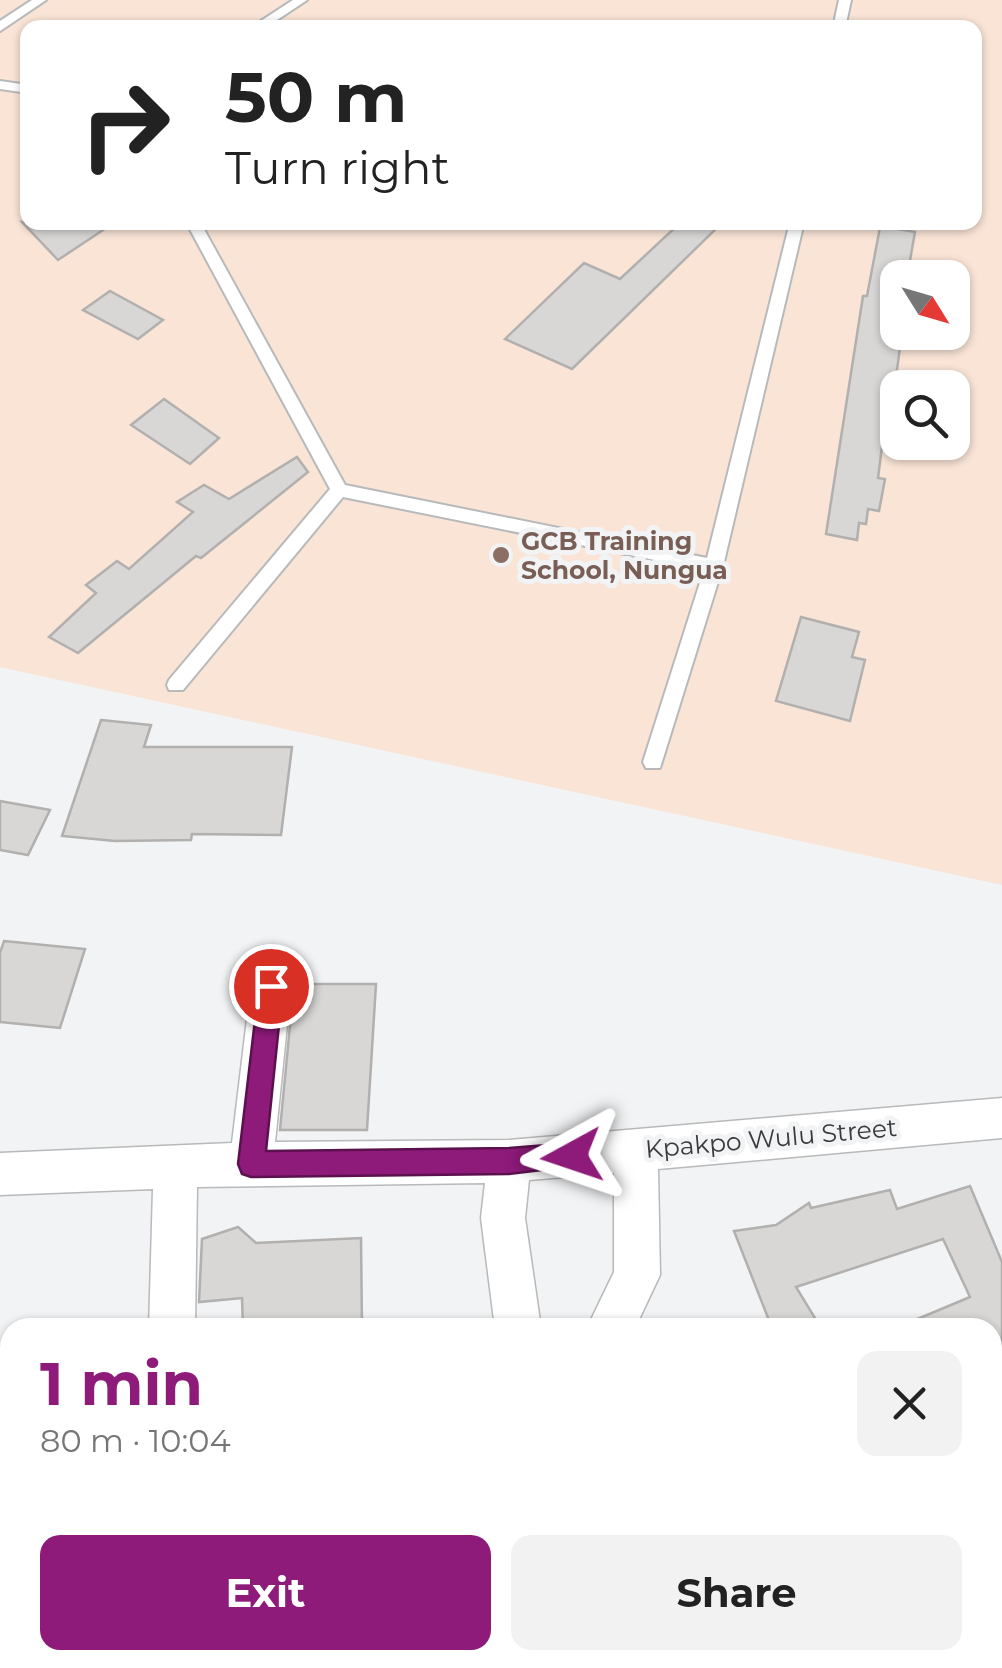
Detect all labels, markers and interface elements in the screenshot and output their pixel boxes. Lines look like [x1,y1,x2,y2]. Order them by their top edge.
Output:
text: 50 m [225,54,407,140]
icon: right [60,60,190,190]
text: Turn right [225,140,450,195]
north arrow [880,260,970,350]
map controls [880,260,970,460]
button: search [880,370,970,460]
place label: GCB Training School, Nungua [521,526,728,585]
marker: GCB Training School, Nungua [490,544,512,566]
pin [229,944,314,1029]
icon: arrive [244,959,299,1014]
position arrow [520,1104,624,1208]
street label: Kpakpo Wulu Street [644,1112,898,1164]
text: 1 min [40,1347,203,1420]
button: close [857,1351,962,1456]
text: 80 m · 10:04 [40,1421,231,1460]
button: Exit [40,1535,491,1650]
button: Share [511,1535,962,1650]

